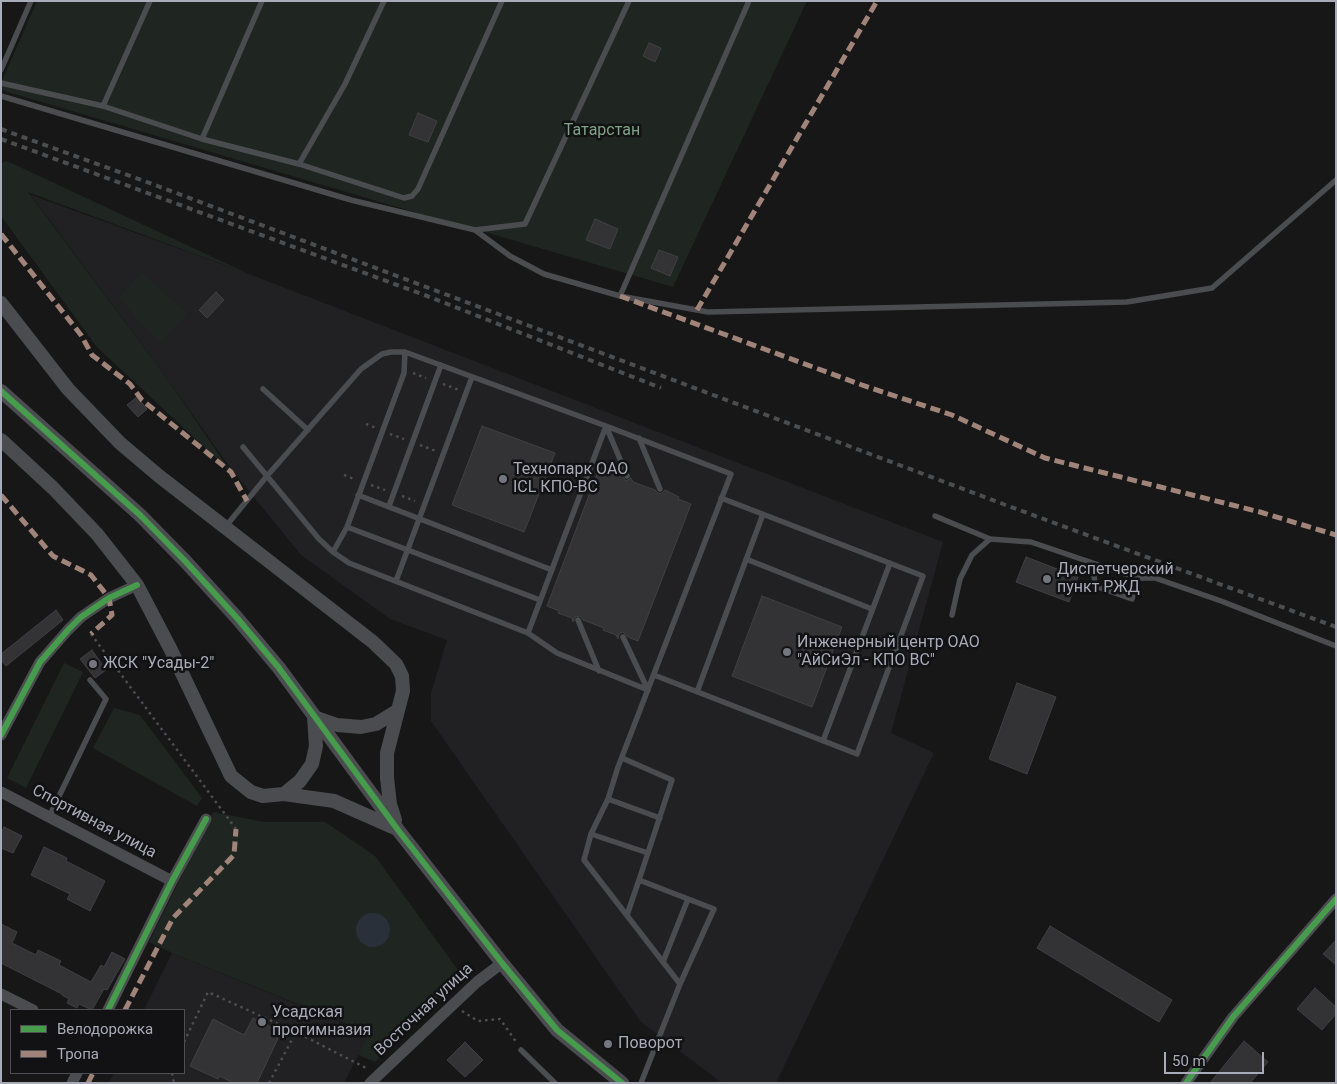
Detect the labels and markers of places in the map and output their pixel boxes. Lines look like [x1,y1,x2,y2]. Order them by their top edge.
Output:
place label: Технопарк OAO ICL КПО-ВС [513,460,628,498]
marker: Технопарк OAO ICL КПО-ВС [497,473,509,485]
place label: Диспетчерский пункт РЖД [1057,560,1174,598]
marker: Диспетчерский пункт РЖД [1041,573,1053,585]
place label: Инженерный центр ОАО "АйСиЭл - КПО ВС" [797,633,980,671]
marker: Инженерный центр ОАО "АйСиЭл - КПО ВС" [781,646,793,658]
place label: ЖСК "Усады-2" [103,654,214,674]
marker: ЖСК "Усады-2" [87,658,99,670]
place label: Усадская прогимназия [272,1003,371,1041]
marker: Усадская прогимназия [256,1016,268,1028]
place label: Поворот [618,1034,682,1054]
marker: Поворот [602,1038,614,1050]

